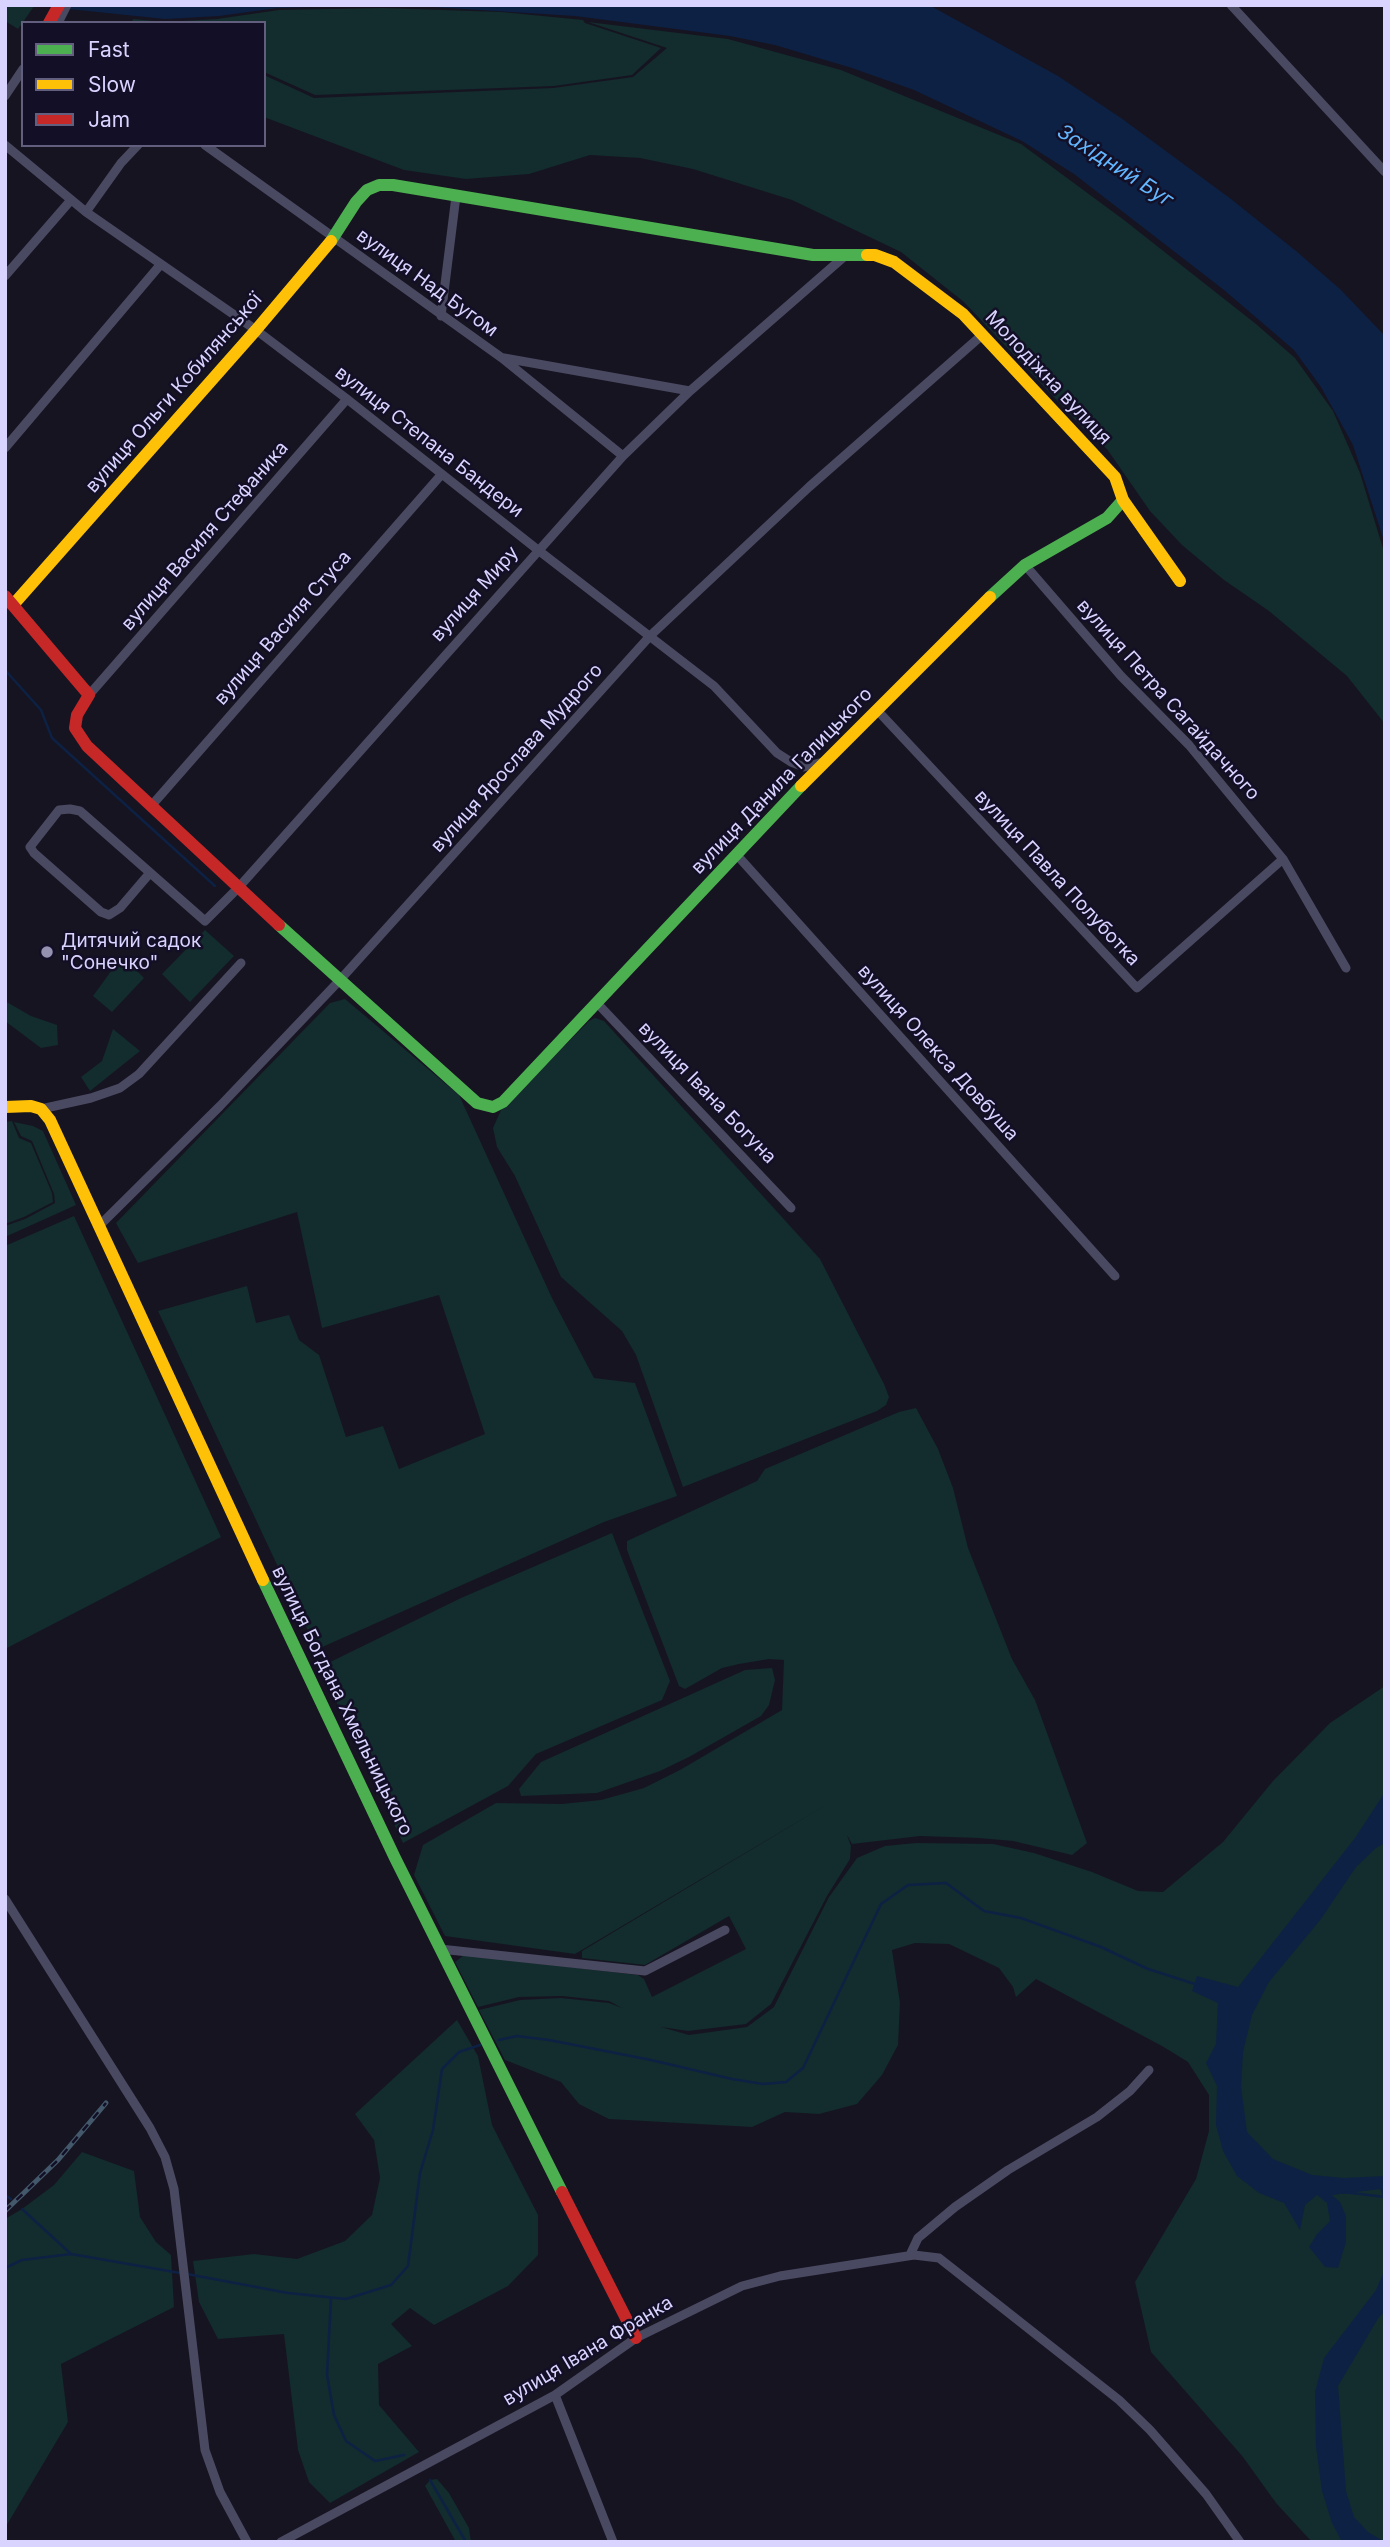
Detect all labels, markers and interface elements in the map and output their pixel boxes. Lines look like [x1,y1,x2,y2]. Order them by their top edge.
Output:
legend [21,21,266,147]
text: Fast [88,37,130,62]
text: Slow [88,72,136,97]
text: Jam [88,107,130,132]
water label: Західний Буг [1052,119,1178,213]
street label: вулиця Над Бугом [352,224,502,342]
street label: вулиця Ольги Кобилянської [81,289,267,497]
street label: Молодіжна вулиця [980,306,1116,450]
street label: вулиця Степана Бандери [330,361,528,523]
street label: вулиця Василя Стефаника [117,437,293,635]
street label: вулиця Миру [426,542,524,646]
street label: вулиця Василя Стуса [210,546,356,710]
street label: вулиця Петра Сагайдачного [1072,595,1264,805]
street label: вулиця Ярослава Мудрого [426,659,608,857]
street label: вулиця Данила Галицького [687,683,877,879]
street label: вулиця Павла Полуботка [970,785,1144,971]
place label: Дитячий садок "Сонечко" [61,930,201,974]
marker: Дитячий садок "Сонечко" [39,944,55,960]
street label: вулиця Олекса Довбуша [853,960,1023,1146]
street label: вулиця Івана Богуна [633,1017,781,1169]
street label: вулиця Богдана Хмельницького [267,1563,417,1839]
street label: вулиця Івана Франка [499,2291,677,2411]

